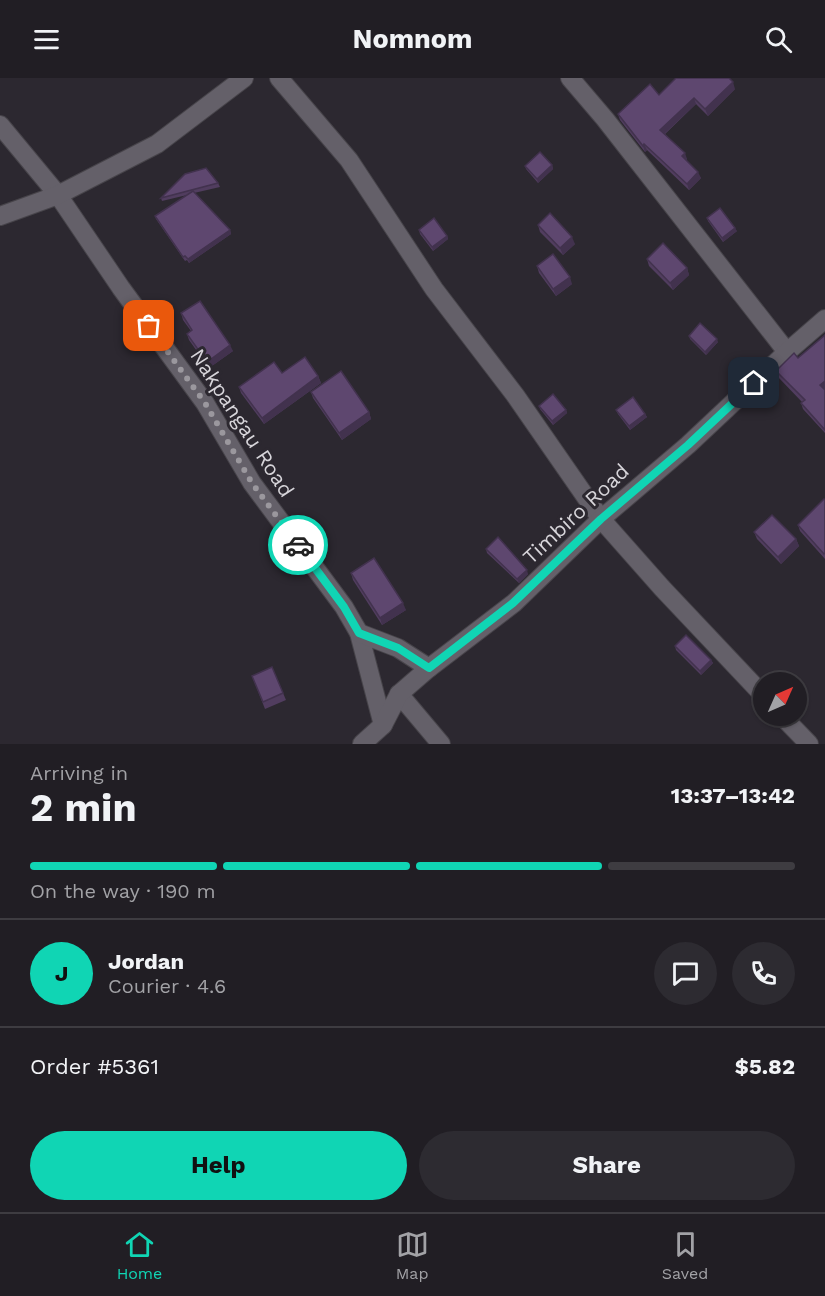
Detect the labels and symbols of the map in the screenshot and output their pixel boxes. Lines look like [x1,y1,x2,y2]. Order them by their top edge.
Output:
pin [123,300,174,351]
street label: Nakpangau Road [185,344,300,501]
pin [728,357,779,408]
street label: Timbiro Road [517,458,634,569]
courier [268,515,328,575]
north arrow [753,672,807,726]

